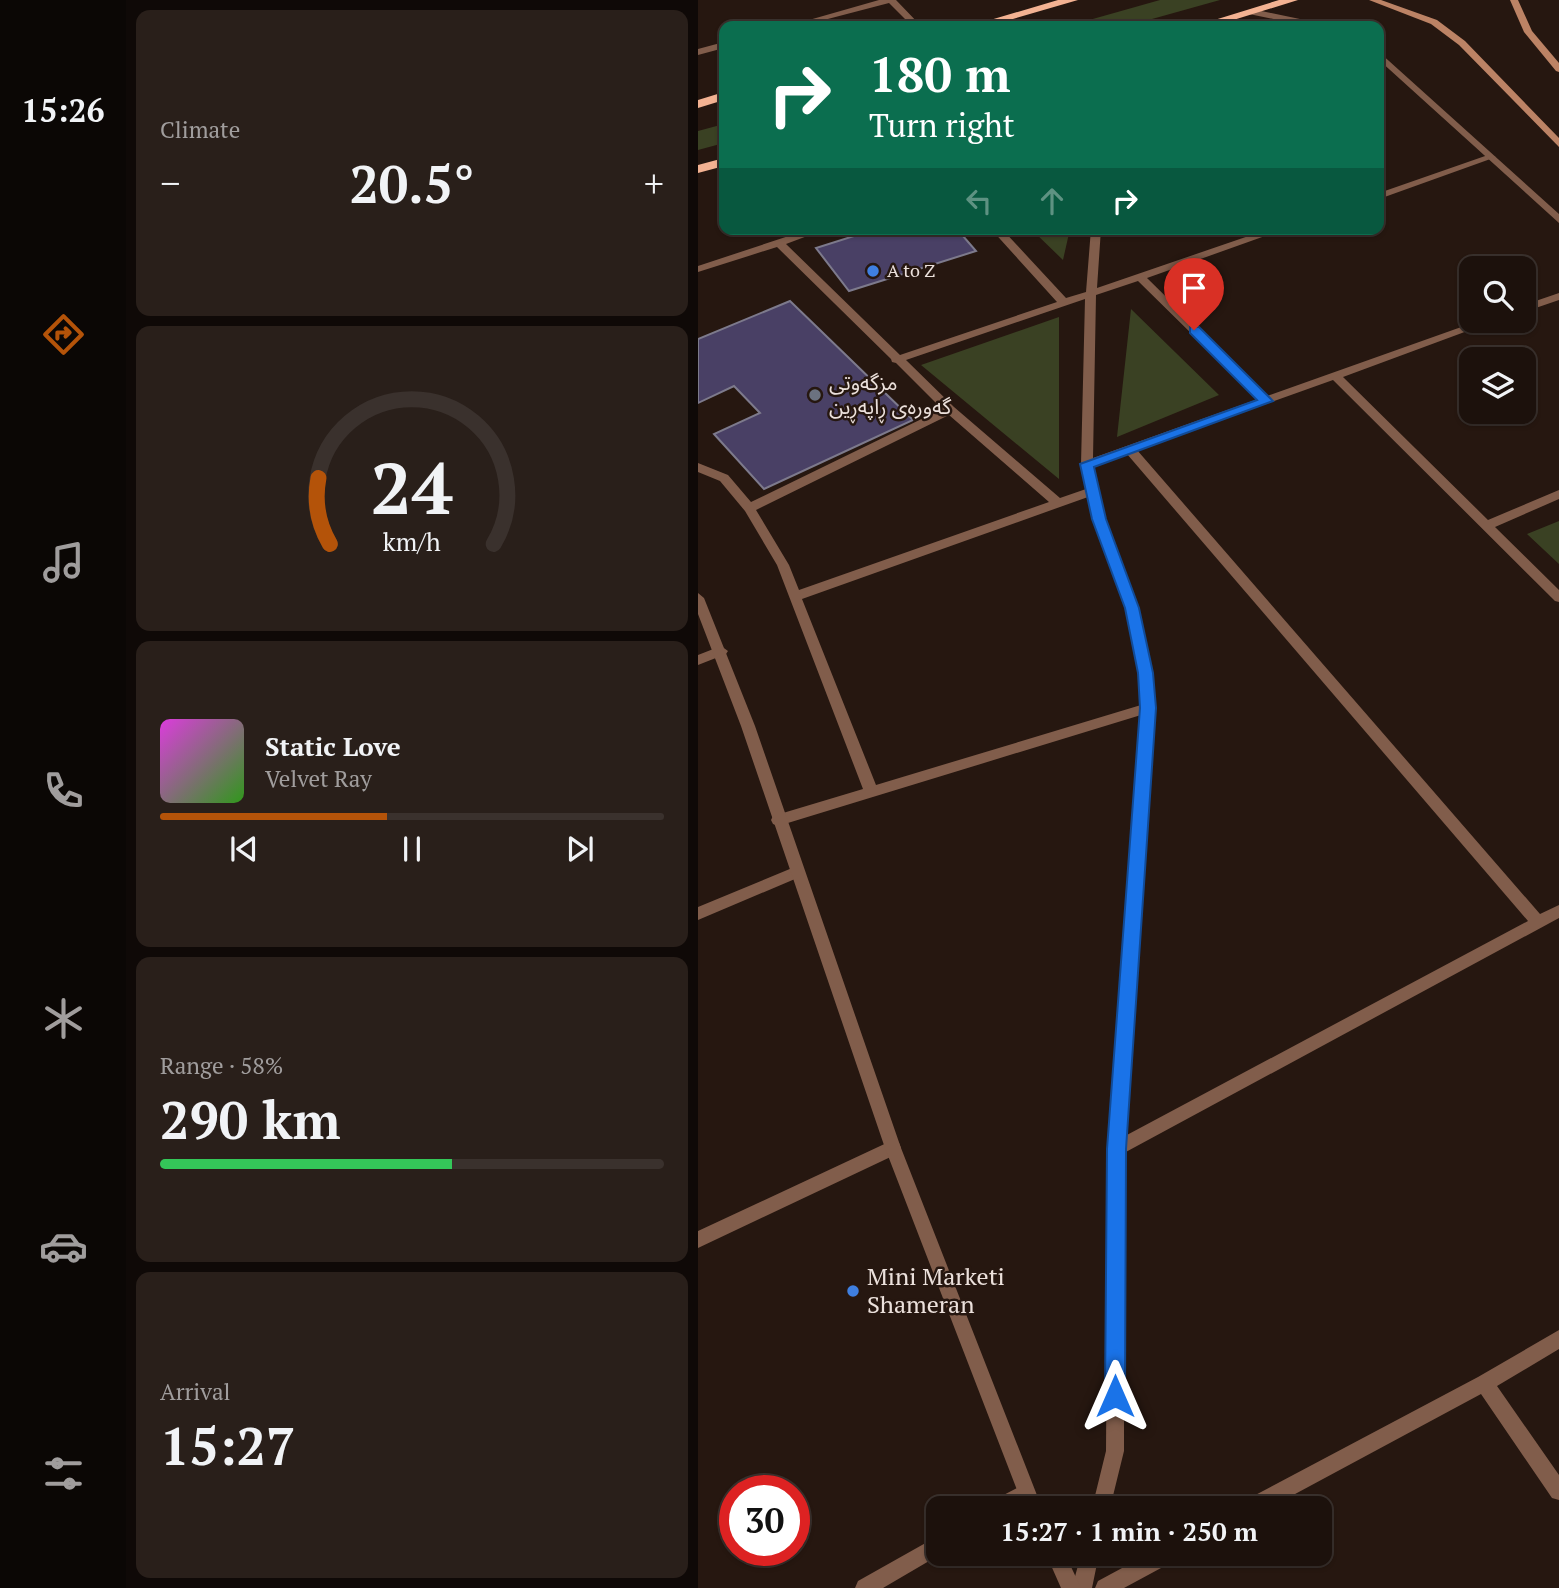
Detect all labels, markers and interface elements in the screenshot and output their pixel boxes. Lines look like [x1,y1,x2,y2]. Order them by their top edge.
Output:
text: 180 m [869,41,1011,106]
icon: right [754,49,845,140]
text: 15:26 [21,89,105,131]
text: Turn right [869,104,1015,146]
text: Climate [160,114,240,145]
text: 20.5° [349,149,475,218]
text: − [160,158,180,208]
text: + [644,158,664,208]
icon: left [960,182,998,220]
icon: ahead [1033,182,1071,220]
icon: right [1106,182,1144,220]
map controls [1459,256,1536,424]
button: search [1459,256,1536,333]
place label: A to Z [887,258,935,282]
pin [1164,258,1224,330]
marker: A to Z [865,263,881,279]
icon: arrive [1175,269,1213,307]
icon: directions [39,310,88,359]
button: layers [1459,347,1536,424]
place label: مزگەوتی گەورەی ڕاپەڕین [829,368,951,424]
marker: مزگەوتی گەورەی ڕاپەڕین [807,387,823,403]
text: 24 [371,439,453,536]
text: km/h [383,525,441,558]
icon: music [39,538,88,587]
text: Static Love [265,729,401,763]
text: Velvet Ray [265,763,372,794]
icon: phone [39,766,88,815]
icon: previous [225,830,263,868]
icon: pause [393,830,431,868]
icon: next [561,830,599,868]
icon: climate [39,994,88,1043]
text: Range · 58% [160,1050,283,1081]
text: 290 km [160,1085,341,1154]
icon: car [39,1222,88,1271]
place label: Mini Marketi Shameran [867,1260,1005,1320]
marker: Mini Marketi Shameran [845,1283,861,1299]
position arrow [1078,1359,1152,1433]
text: Arrival [160,1376,231,1407]
text: 15:27 [160,1411,295,1480]
icon: filters [39,1449,88,1498]
speed limit sign: 30 [719,1475,810,1566]
text: 15:27 · 1 min · 250 m [1000,1514,1258,1548]

